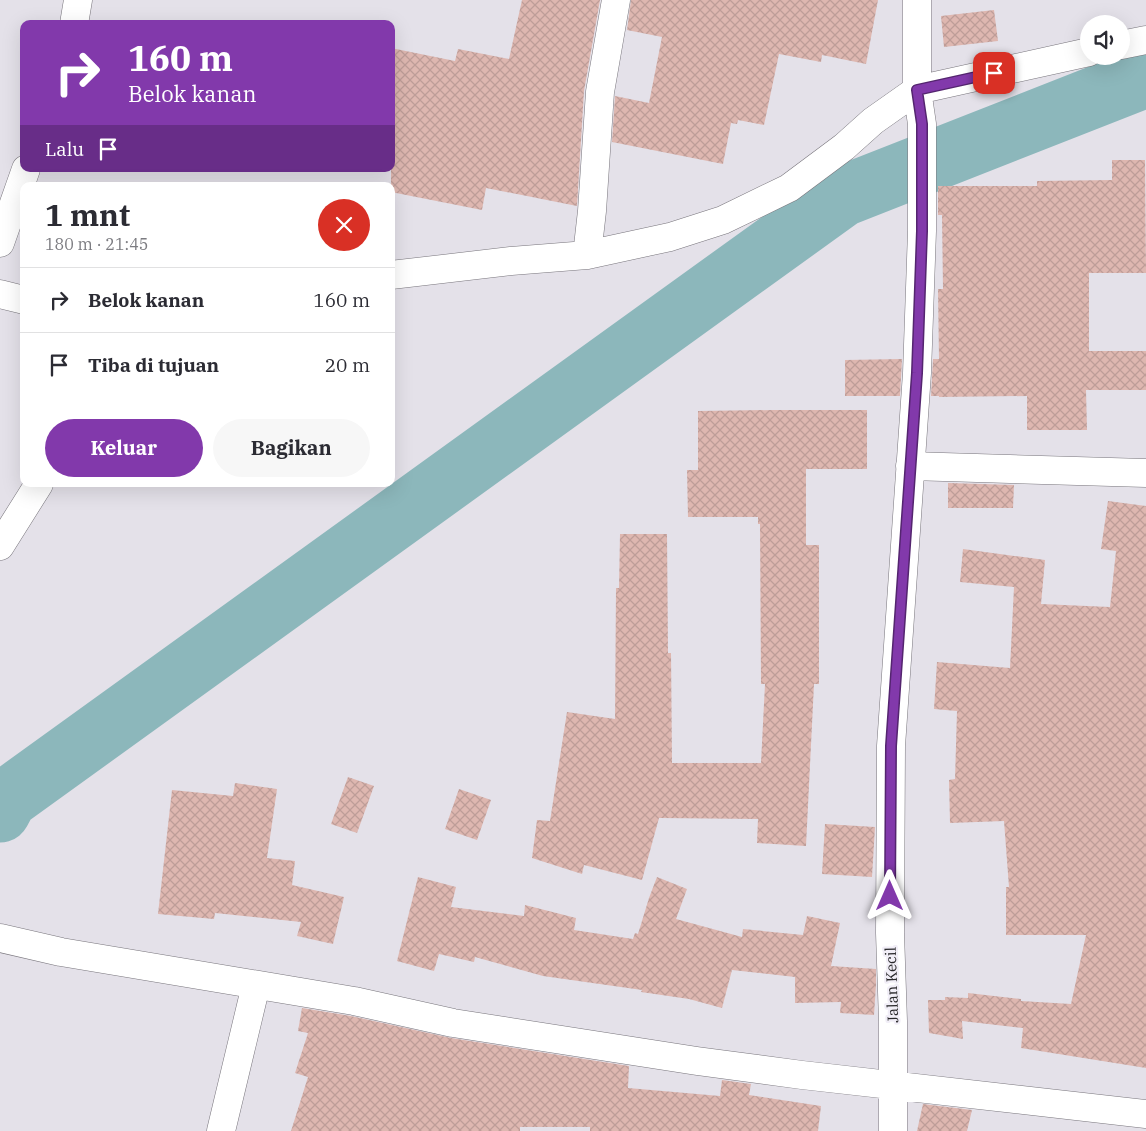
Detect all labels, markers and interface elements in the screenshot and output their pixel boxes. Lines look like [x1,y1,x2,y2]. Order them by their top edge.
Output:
map controls [1080,15,1130,65]
button: sound [1080,15,1130,65]
text: 160 m [128,35,233,81]
icon: right [45,40,110,105]
pin [973,52,1015,94]
icon: arrive [980,59,1008,87]
text: Belok kanan [128,79,256,108]
icon: arrive [94,135,122,163]
text: Lalu [45,137,84,161]
text: 1 mnt [45,195,130,234]
button: close [318,199,370,251]
text: 180 m · 21:45 [45,234,148,254]
icon: right [45,286,73,314]
text: Belok kanan [88,288,204,312]
text: 160 m [313,288,370,312]
icon: arrive [45,351,73,379]
text: Tiba di tujuan [88,353,219,377]
text: 20 m [325,353,370,377]
button: Keluar [45,419,203,477]
button: Bagikan [213,419,370,477]
position arrow [863,869,915,921]
street label: Jalan Kecil [881,947,902,1023]

